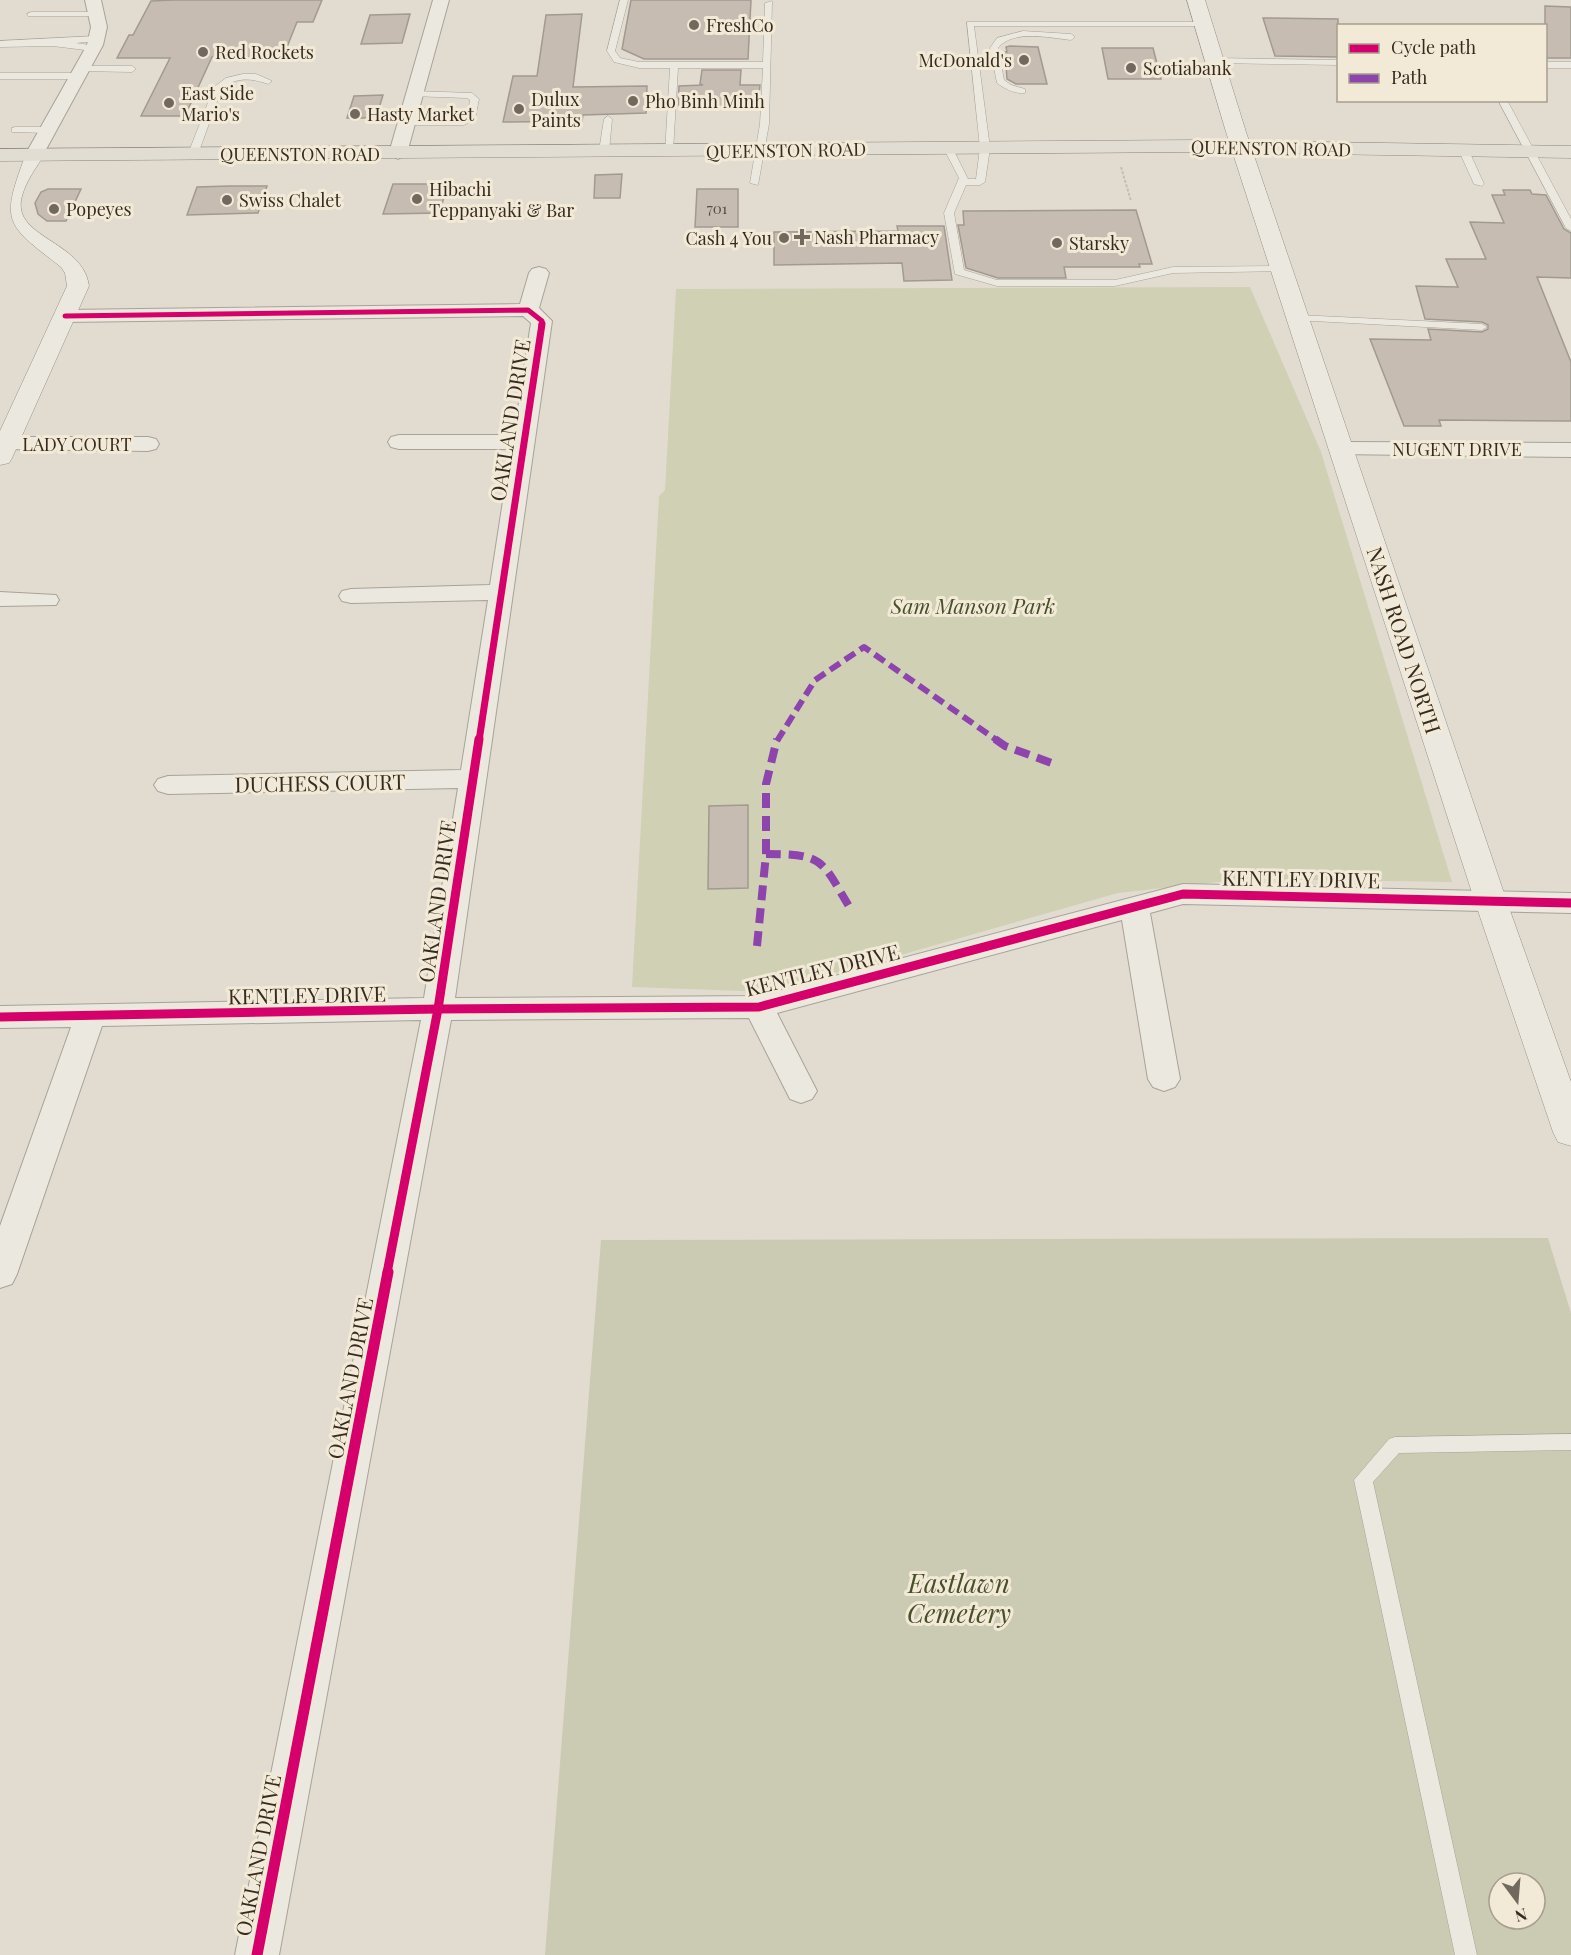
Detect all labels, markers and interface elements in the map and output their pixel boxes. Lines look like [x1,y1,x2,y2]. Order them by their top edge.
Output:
place label: FreshCo [706,13,774,37]
marker: FreshCo [687,18,701,32]
legend [1337,24,1547,102]
text: Cycle path [1391,35,1476,59]
place label: Red Rockets [215,40,314,64]
marker: Red Rockets [196,45,210,59]
place label: McDonald's [918,48,1012,72]
marker: McDonald's [1017,53,1031,67]
place label: Scotiabank [1143,56,1232,80]
marker: Scotiabank [1124,61,1138,75]
text: Path [1391,65,1428,89]
place label: East Side Mario's [181,81,254,126]
place label: Dulux Paints [531,87,581,132]
place label: Pho Binh Minh [645,89,765,113]
marker: Pho Binh Minh [626,94,640,108]
marker: East Side Mario's [162,96,176,110]
place label: Hasty Market [367,102,475,126]
marker: Dulux Paints [512,102,526,116]
marker: Hasty Market [348,107,362,121]
street label: QUEENSTON ROAD [1191,135,1351,161]
street label: QUEENSTON ROAD [706,137,866,163]
street label: QUEENSTON ROAD [220,142,380,166]
place label: Hibachi Teppanyaki & Bar [429,177,574,222]
place label: Swiss Chalet [239,188,341,212]
marker: Hibachi Teppanyaki & Bar [410,192,424,206]
marker: Swiss Chalet [220,193,234,207]
place label: Popeyes [66,197,132,221]
house number: 701 [707,198,728,218]
marker: Popeyes [47,202,61,216]
place label: Nash Pharmacy [814,225,939,249]
place label: Cash 4 You [685,226,773,250]
marker: Nash Pharmacy [795,230,809,244]
marker: Cash 4 You [777,231,791,245]
place label: Starsky [1069,231,1129,255]
marker: Starsky [1050,236,1064,250]
street label: OAKLAND DRIVE [482,337,536,503]
street label: LADY COURT [22,432,132,456]
street label: NUGENT DRIVE [1392,437,1522,461]
street label: NASH ROAD NORTH [1362,543,1448,737]
park label: Sam Manson Park [890,591,1055,619]
street label: DUCHESS COURT [234,767,406,797]
street label: OAKLAND DRIVE [411,818,461,984]
street label: KENTLEY DRIVE [1222,863,1380,893]
street label: KENTLEY DRIVE [742,936,902,1002]
street label: KENTLEY DRIVE [228,979,386,1009]
street label: OAKLAND DRIVE [320,1295,378,1461]
park label: Eastlawn Cemetery [907,1565,1011,1630]
street label: OAKLAND DRIVE [228,1772,286,1938]
north arrow [1487,1871,1547,1931]
text: N [1512,1904,1530,1928]

